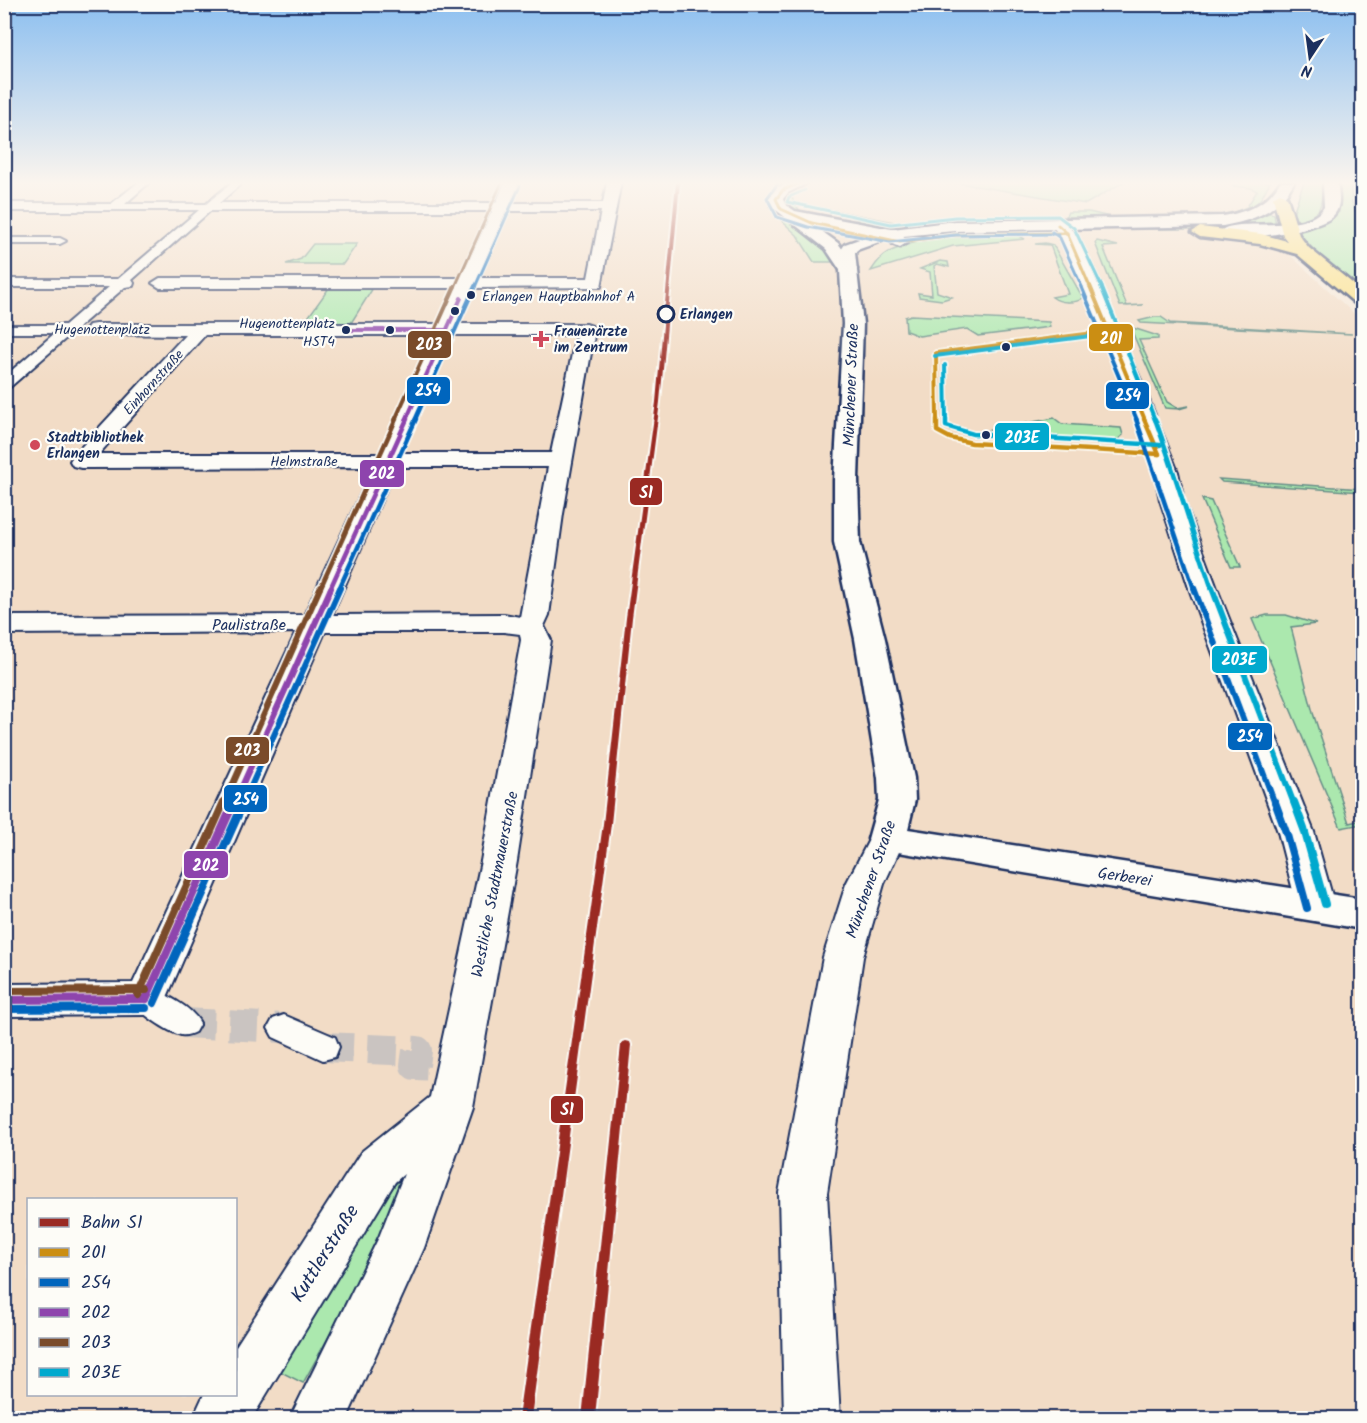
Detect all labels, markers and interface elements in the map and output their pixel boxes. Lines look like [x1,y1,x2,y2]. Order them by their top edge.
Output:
north arrow [1280,27,1340,87]
text: N [1299,57,1315,83]
place label: Erlangen Hauptbahnhof A [482,286,635,308]
marker: Erlangen Hauptbahnhof A [465,289,477,301]
place label: Erlangen [680,304,733,326]
unlabelled marker [449,305,461,317]
marker: Erlangen [657,305,675,323]
place label: Hugenottenplatz HST4 [239,313,335,353]
street label: Hugenottenplatz [54,319,150,341]
place label: Frauenärzte im Zentrum [554,321,628,359]
street label: Münchener Straße [837,323,866,447]
line badge: 201 [1088,323,1134,352]
marker: Hugenottenplatz HST4 [340,324,352,336]
unlabelled marker [384,324,396,336]
text: 201 [1100,327,1122,352]
line badge: 203 [407,330,452,359]
marker: Frauenärzte im Zentrum [532,330,550,348]
text: 203 [416,333,442,358]
unlabelled marker [1000,341,1012,353]
street label: Einhornstraße [118,344,190,420]
line badge: 254 [406,376,451,405]
text: 254 [415,379,441,404]
line badge: 254 [1105,381,1150,410]
text: 254 [1115,384,1141,409]
line badge: 203E [994,422,1050,451]
text: 203E [1004,426,1041,451]
place label: Stadtbibliothek Erlangen [47,427,144,465]
unlabelled marker [980,429,992,441]
marker: Stadtbibliothek Erlangen [28,438,42,452]
street label: Helmstraße [270,451,338,473]
line badge: 202 [359,459,405,488]
text: 202 [369,462,395,487]
line badge: S1 [629,477,663,506]
text: S1 [639,481,653,506]
street label: Paulistraße [212,613,286,638]
line badge: 203E [1211,645,1268,674]
text: 203E [1221,648,1258,673]
line badge: 254 [1227,722,1273,751]
text: 254 [1237,725,1263,750]
line badge: 203 [225,736,270,765]
text: 203 [234,739,260,764]
line badge: 254 [223,784,268,813]
text: 254 [233,788,259,813]
street label: Westliche Stadtmauerstraße [465,789,526,979]
street label: Münchener Straße [840,817,903,942]
line badge: 202 [183,850,229,879]
text: 202 [193,854,219,879]
street label: Gerberei [1096,861,1155,894]
line badge: S1 [550,1095,584,1124]
text: S1 [560,1098,574,1123]
legend [27,1198,237,1396]
street label: Kuttlerstraße [283,1199,369,1309]
text: Bahn S1 [81,1209,143,1238]
text: 201 [81,1239,106,1268]
text: 254 [81,1269,111,1298]
text: 202 [81,1299,111,1328]
text: 203 [81,1329,111,1358]
text: 203E [81,1359,122,1388]

